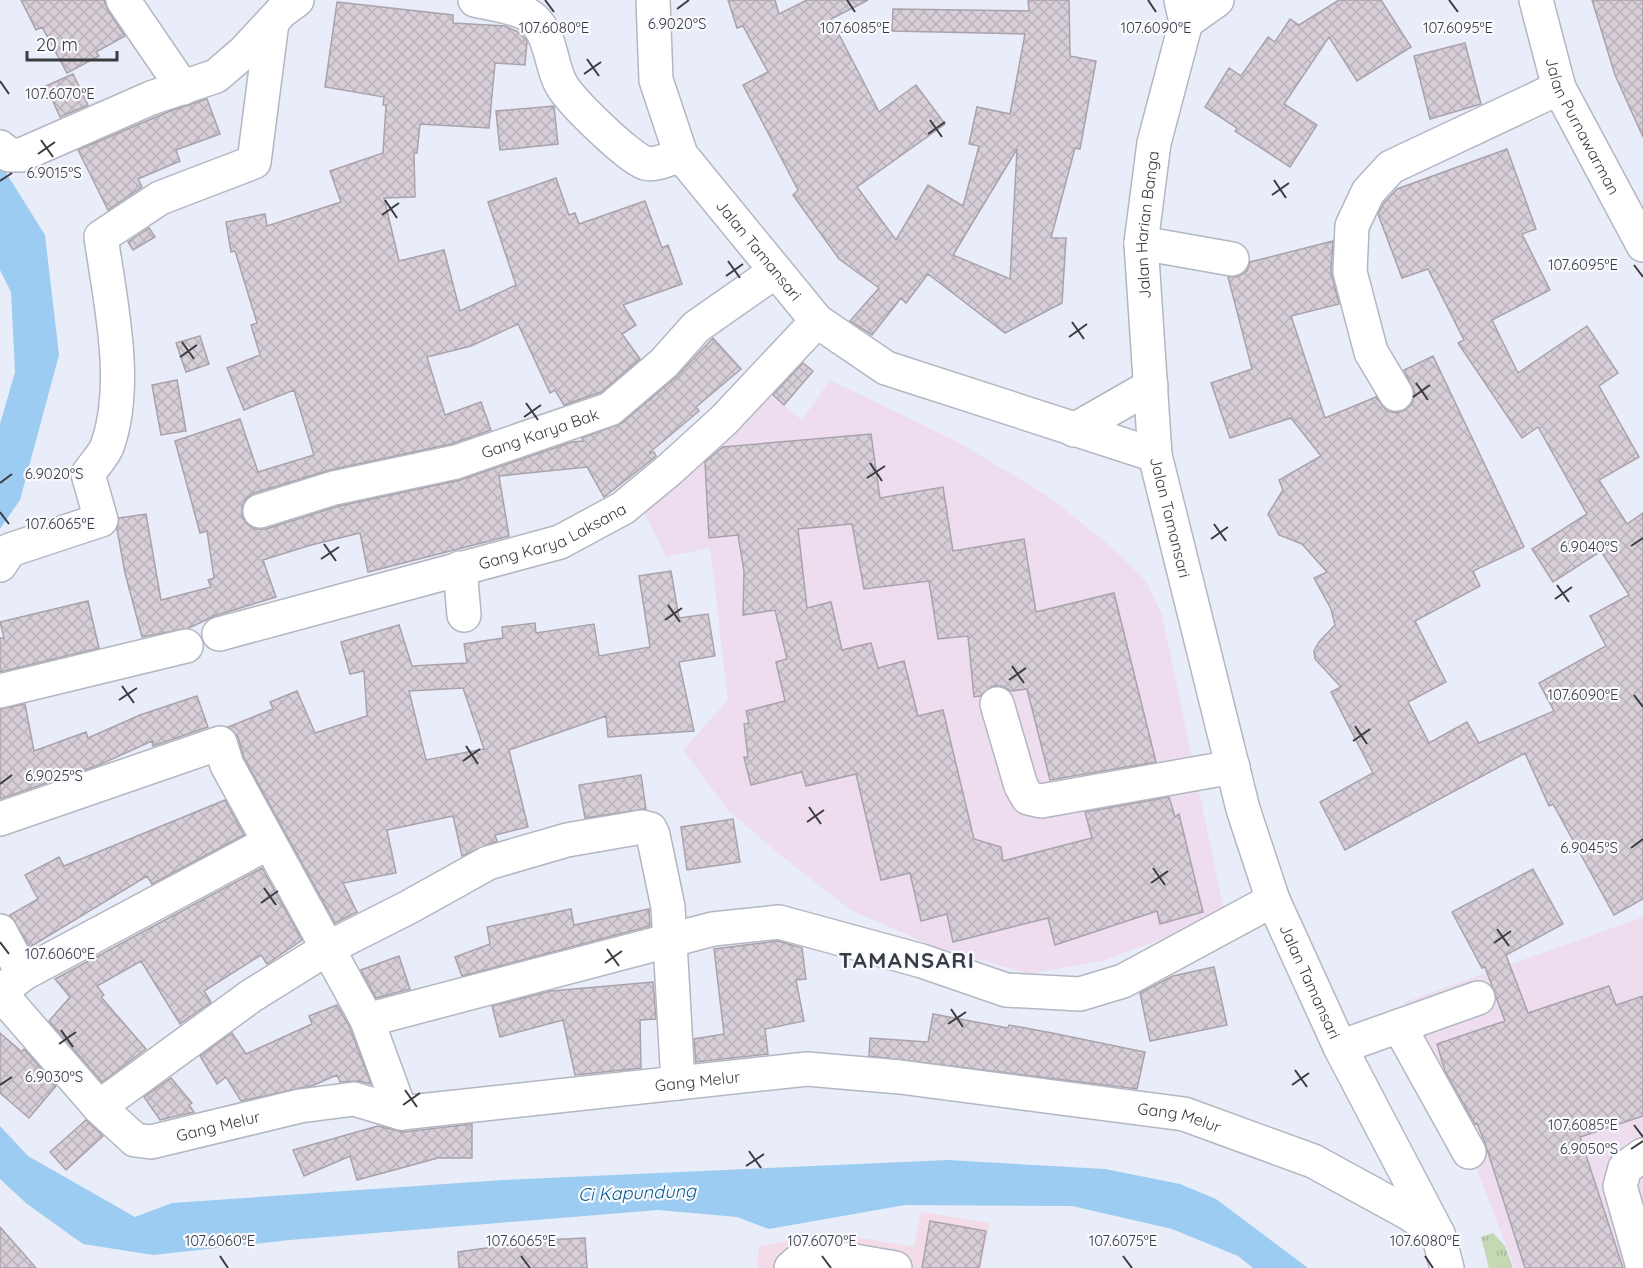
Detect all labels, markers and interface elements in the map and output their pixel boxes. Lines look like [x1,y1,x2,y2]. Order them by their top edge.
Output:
text: 6.9020°S [648,14,706,33]
text: 107.6080°E [519,18,589,37]
text: 107.6085°E [820,18,890,37]
text: 107.6090°E [1121,18,1191,37]
text: 107.6095°E [1423,18,1493,37]
scale bar [27,24,117,62]
text: 20 m [36,33,78,56]
street label: Jalan Purnawarman [1541,55,1624,198]
text: 107.6070°E [25,84,95,103]
street label: Jalan Harian Banga [1131,149,1163,300]
text: 6.9015°S [26,163,82,182]
street label: Jalan Tamansari [712,196,806,304]
text: 107.6095°E [1548,255,1618,274]
street label: Gang Karya Bak [478,404,601,463]
street label: Jalan Tamansari [1146,455,1195,580]
text: 6.9020°S [25,464,83,483]
street label: Gang Karya Laksana [476,498,629,574]
text: 107.6065°E [25,514,95,533]
text: 6.9040°S [1560,537,1618,556]
text: 107.6090°E [1548,685,1618,704]
text: 6.9025°S [25,766,83,785]
text: 6.9045°S [1560,838,1618,857]
street label: Jalan Tamansari [1275,921,1345,1042]
text: 107.6060°E [25,944,95,963]
district label: TAMANSARI [839,946,975,974]
street label: Gang Melur [654,1066,741,1095]
text: 6.9030°S [25,1067,83,1086]
street label: Gang Melur [1136,1098,1224,1137]
street label: Gang Melur [174,1106,262,1146]
text: 107.6085°E [1548,1115,1618,1134]
text: 6.9050°S [1560,1139,1618,1158]
water label: Ci Kapundung [578,1179,698,1206]
text: 107.6060°E [185,1231,255,1250]
text: 107.6065°E [486,1231,556,1250]
text: 107.6070°E [787,1231,857,1250]
text: 107.6075°E [1089,1231,1157,1250]
text: 107.6080°E [1390,1231,1460,1250]

